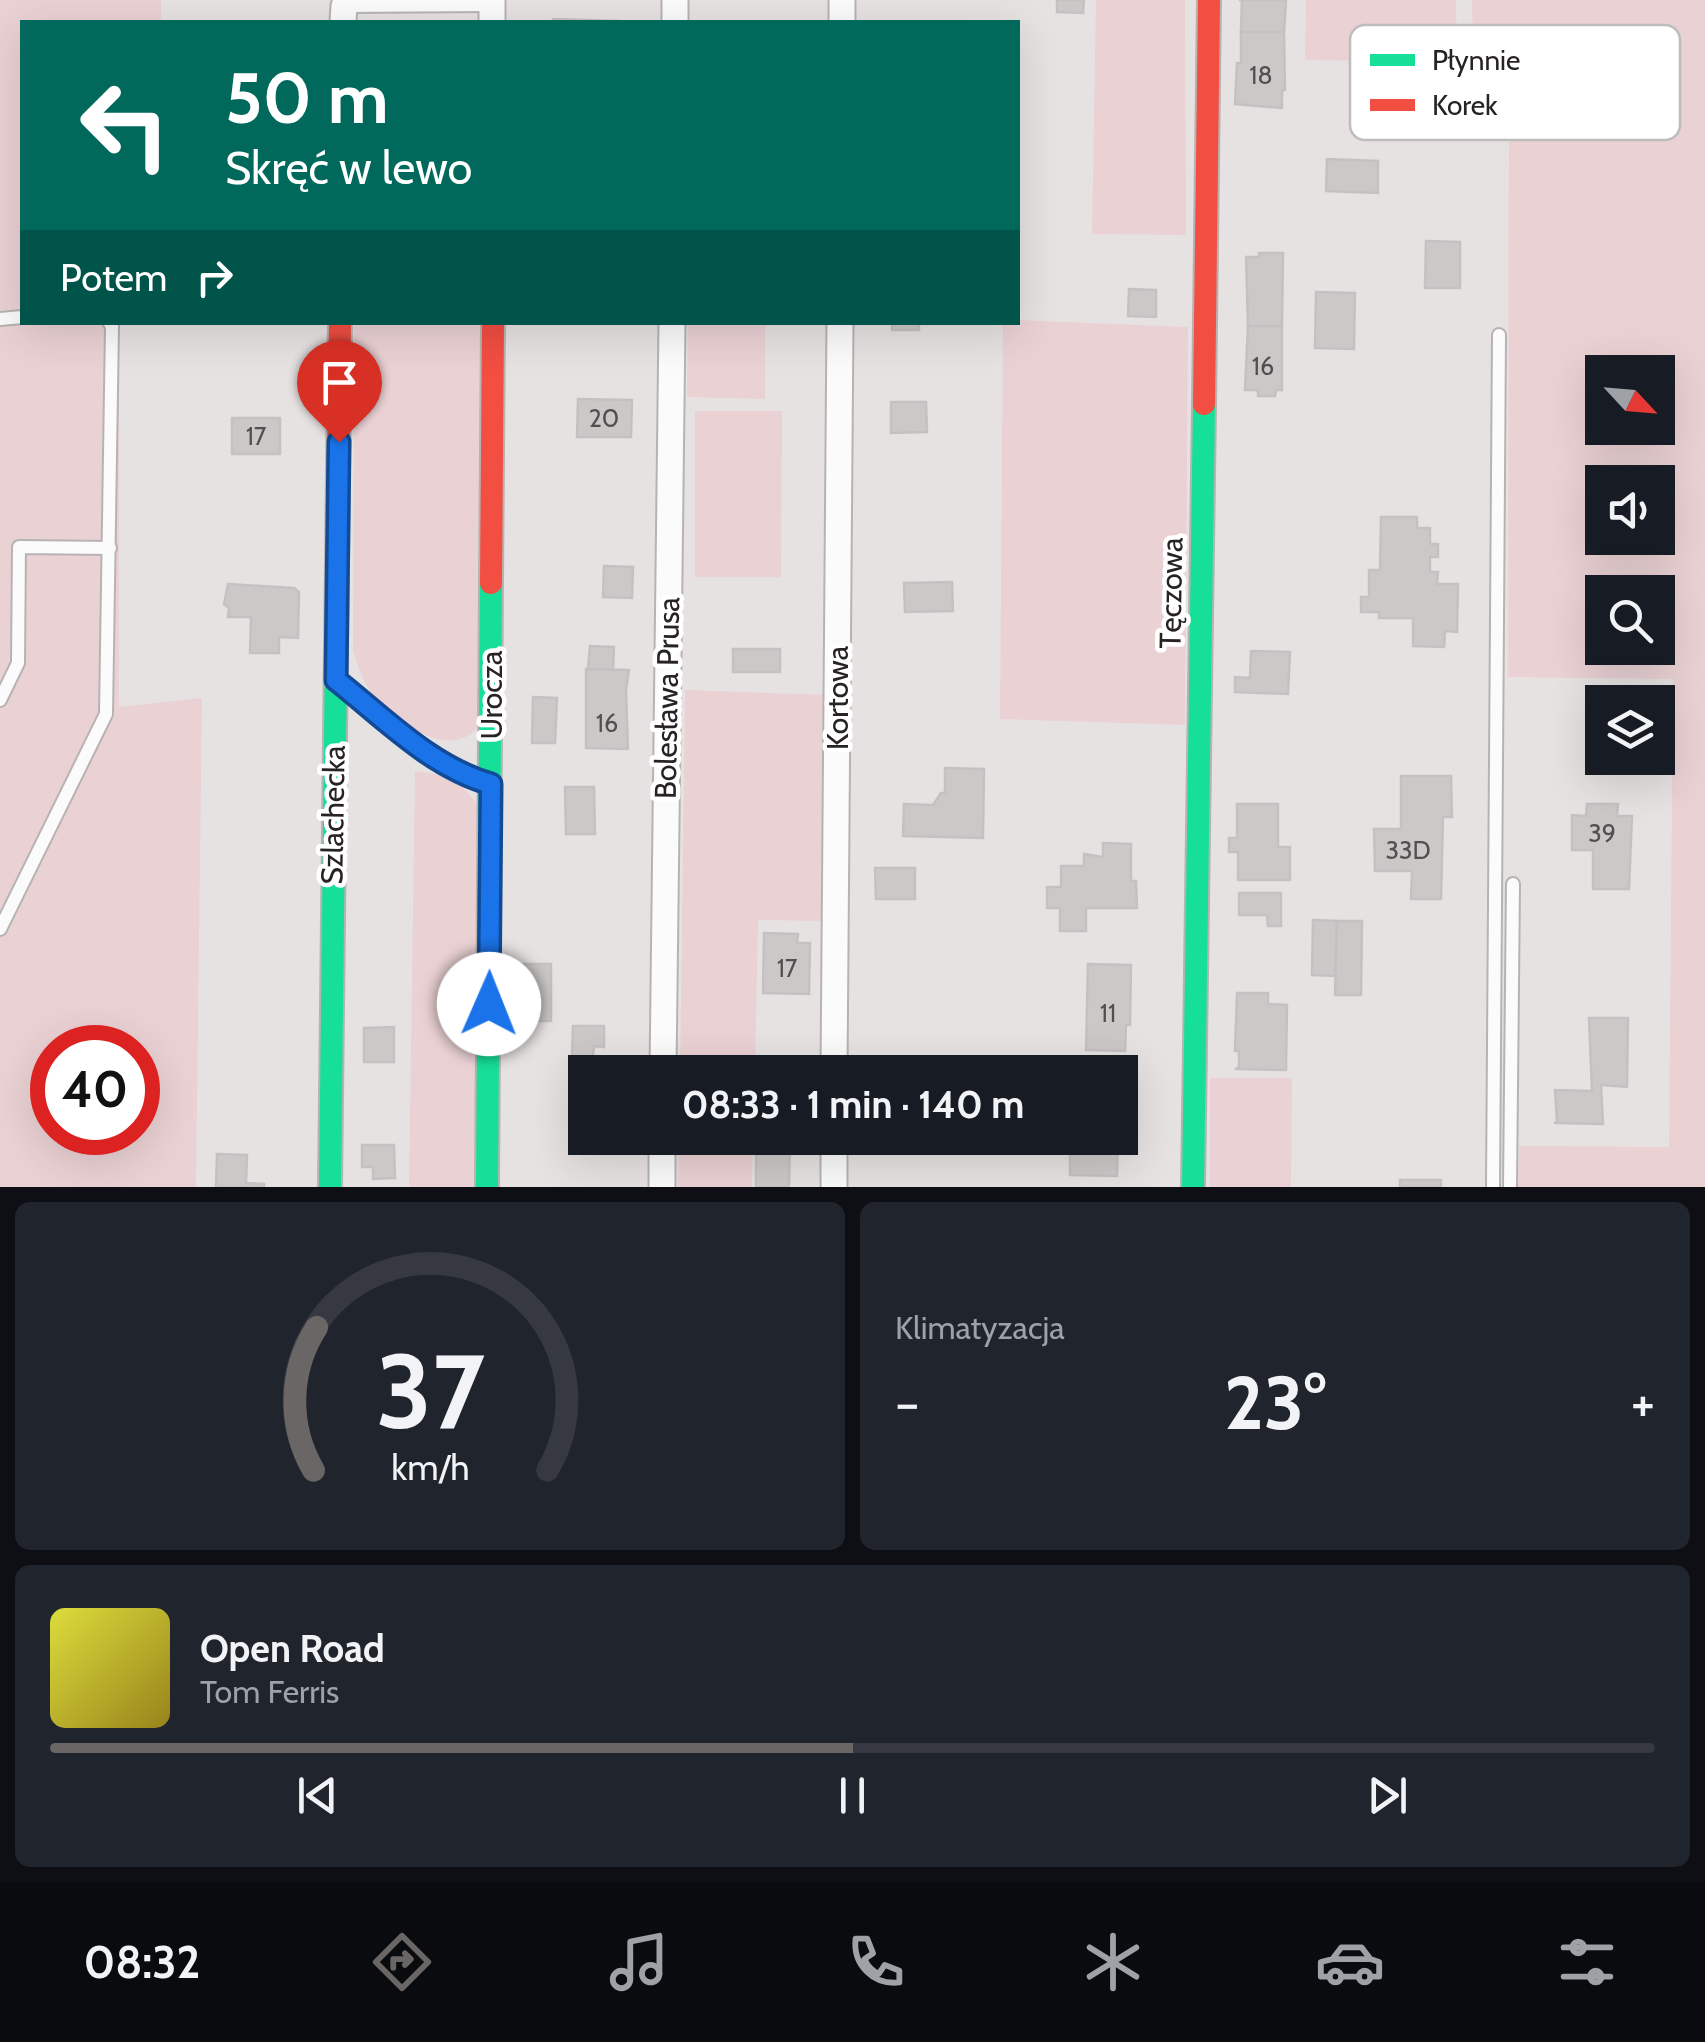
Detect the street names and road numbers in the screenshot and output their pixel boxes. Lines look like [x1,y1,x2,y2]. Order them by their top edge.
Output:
street label: Tęczowa [1152,537,1190,649]
street label: Bolesława Prusa [647,596,687,799]
street label: Kortowa [819,645,856,750]
street label: Urocza [473,650,510,739]
street label: Szlachecka [313,744,353,885]

